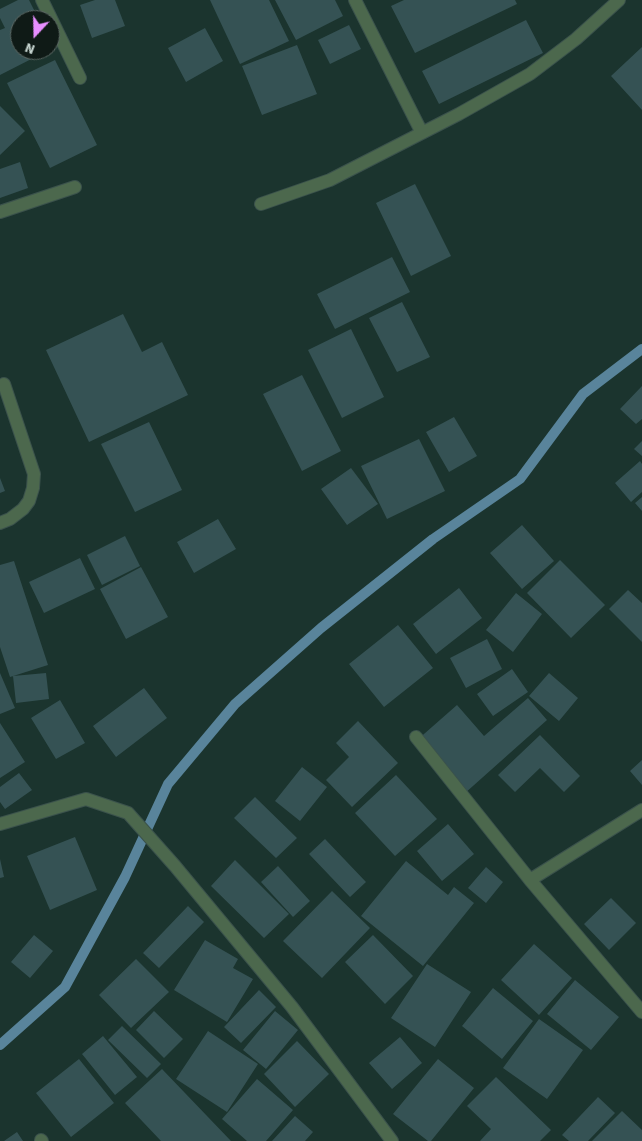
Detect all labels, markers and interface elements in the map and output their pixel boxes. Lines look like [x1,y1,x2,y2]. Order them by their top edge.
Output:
north arrow [10,10,60,60]
text: N [22,37,38,59]

